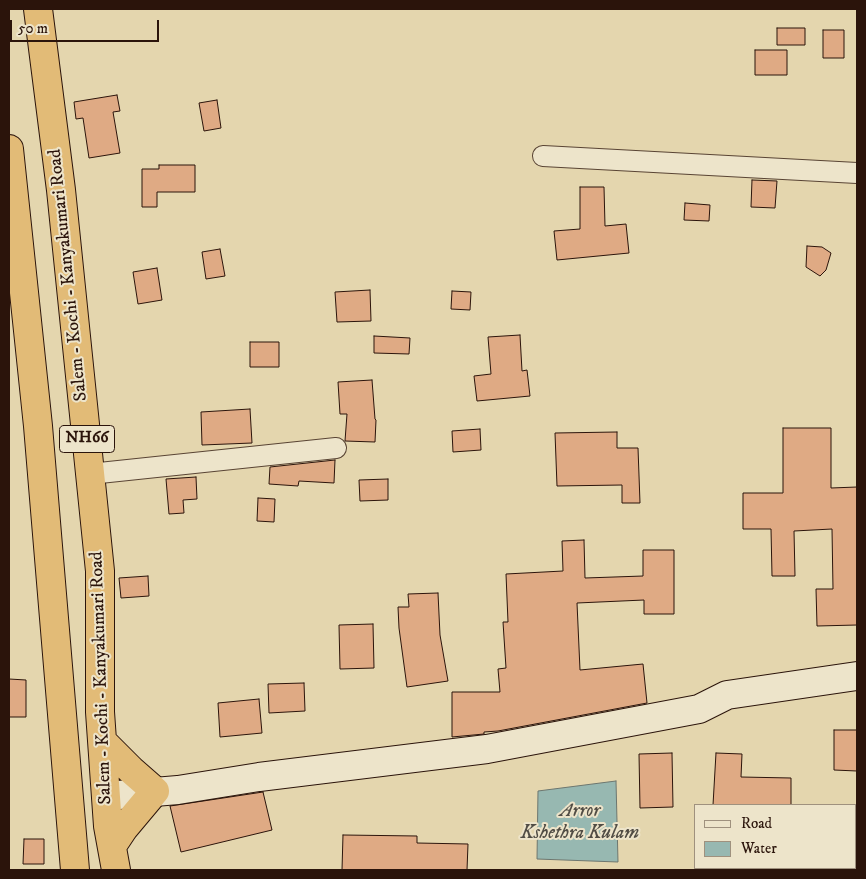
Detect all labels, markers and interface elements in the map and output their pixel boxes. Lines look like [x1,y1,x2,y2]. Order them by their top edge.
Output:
scale bar [12,10,161,42]
text: 50 m [18,19,48,38]
street label: Salem - Kochi - Kanyakumari Road [45,148,93,402]
road number: NH66 [59,426,114,452]
street label: Salem - Kochi - Kanyakumari Road [87,551,117,805]
water label: Arror Kshethra Kulam [521,801,639,845]
legend [694,804,856,869]
text: Road [741,814,772,833]
text: Water [741,839,777,858]

